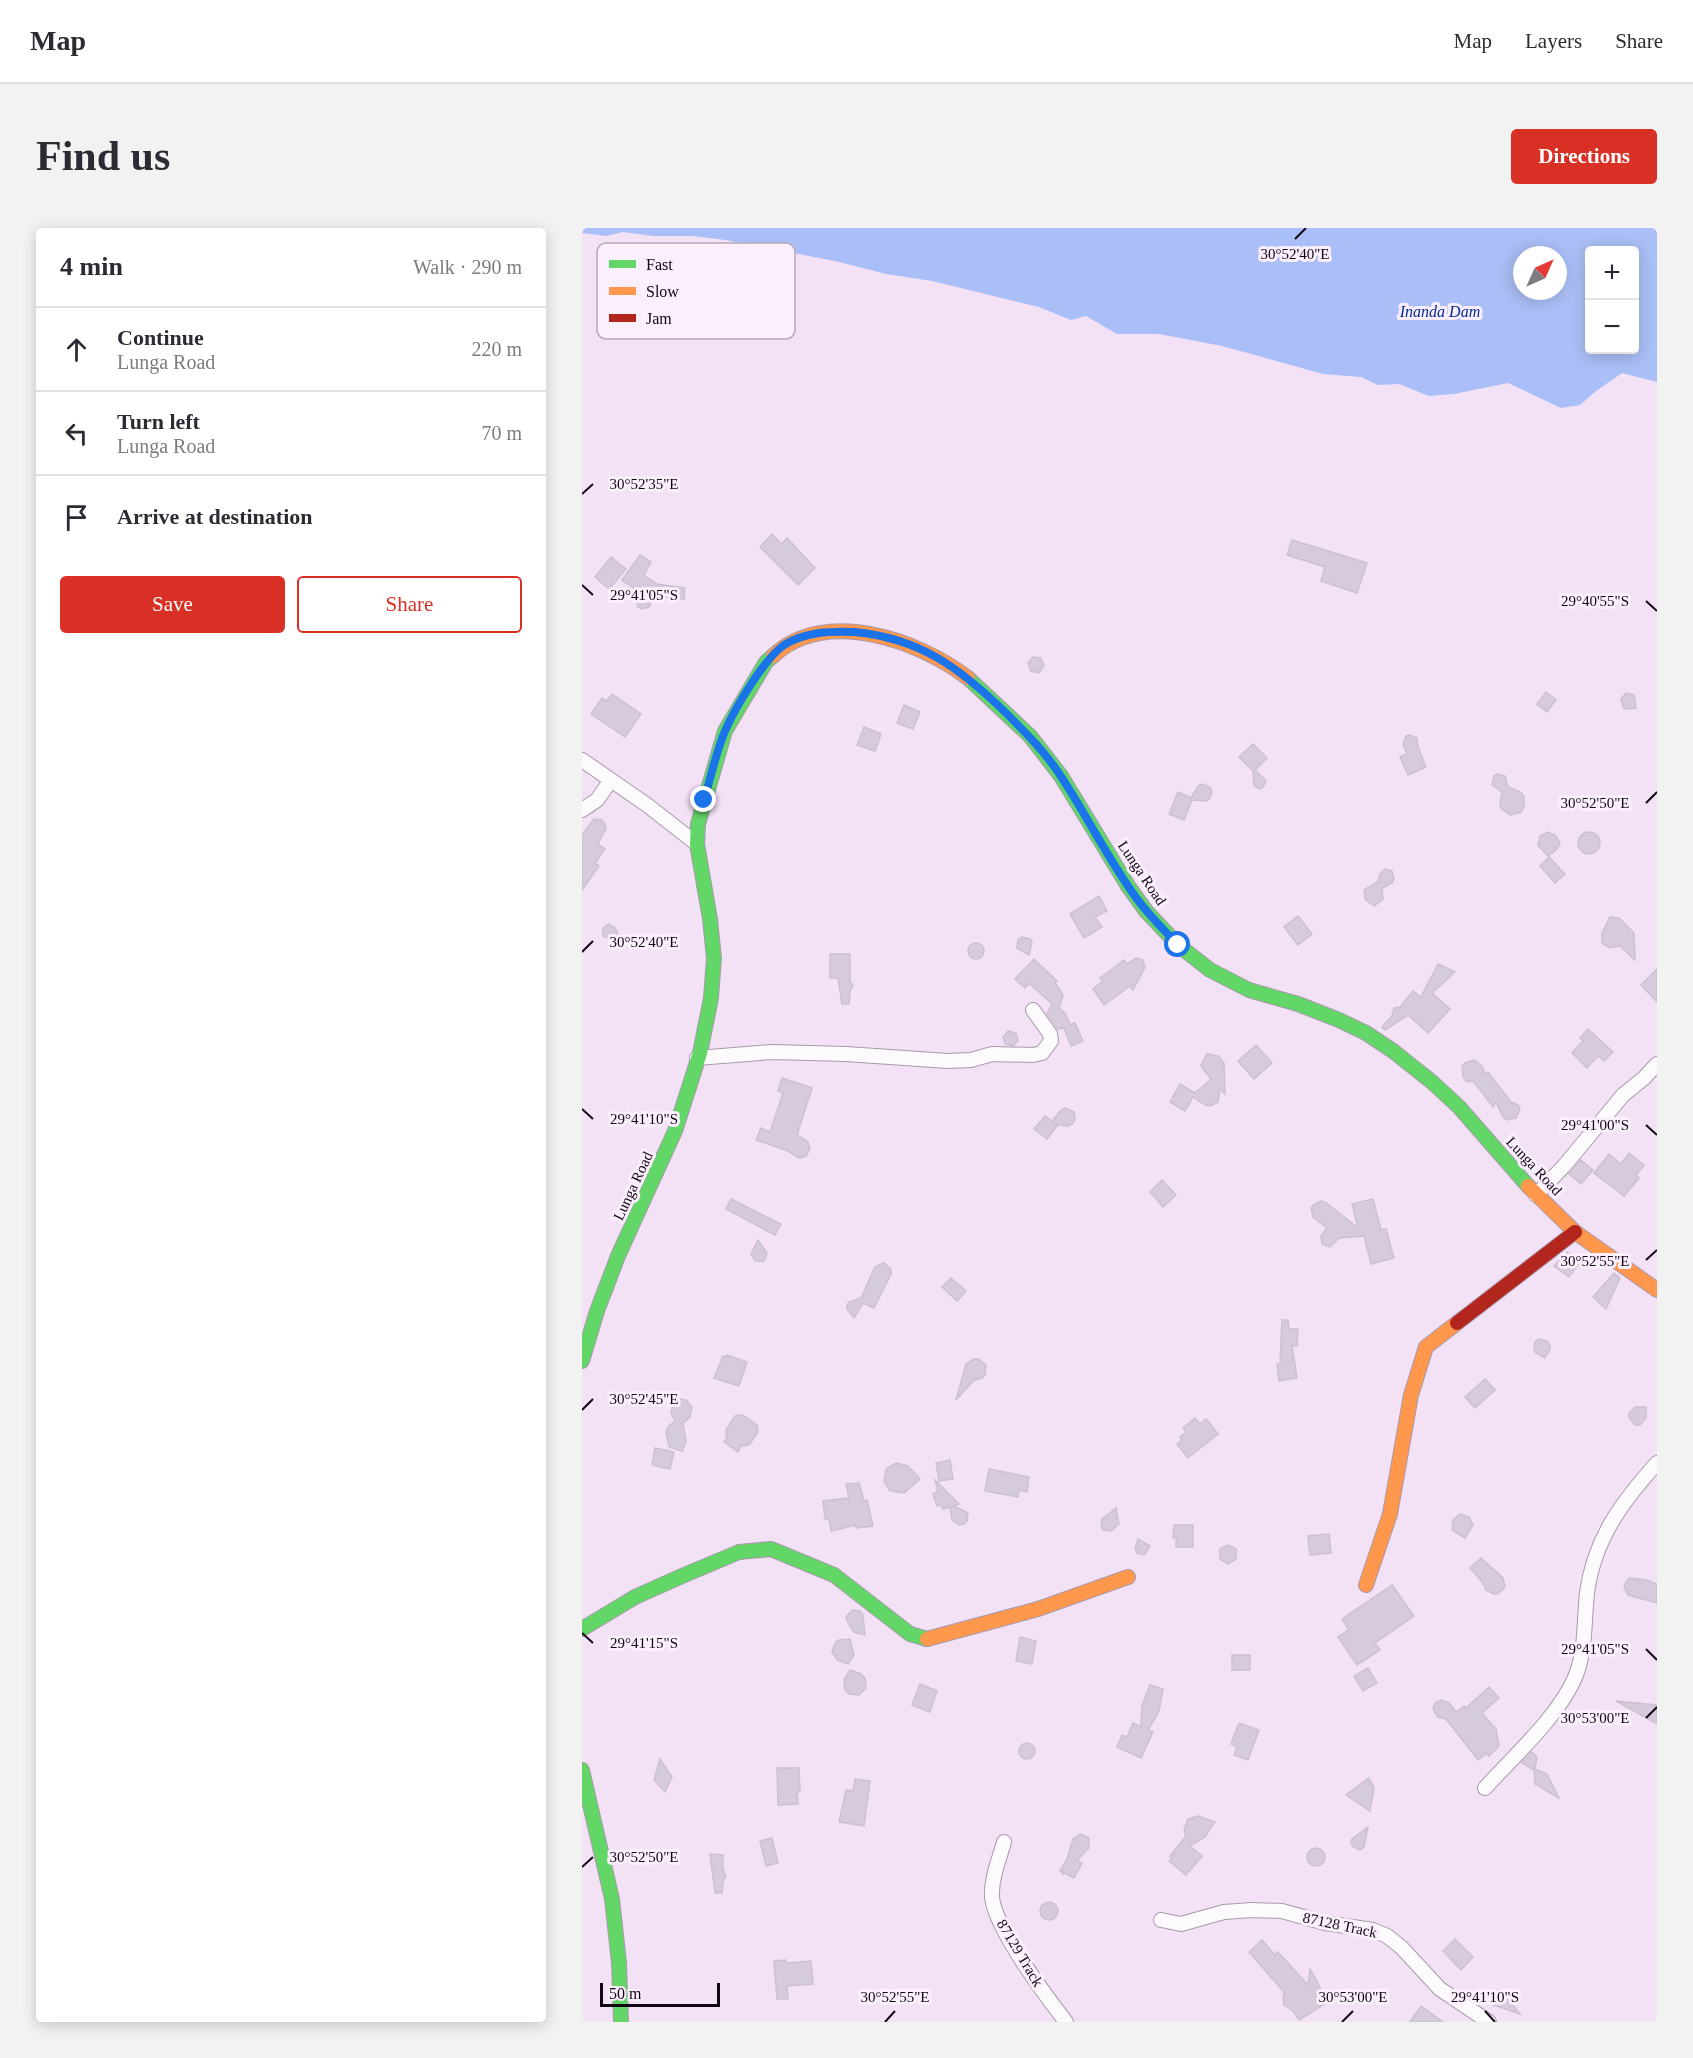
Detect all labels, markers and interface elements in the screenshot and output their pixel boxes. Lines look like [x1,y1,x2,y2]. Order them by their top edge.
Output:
text: Map [30,25,86,56]
text: Map [1454,29,1492,53]
text: Layers [1525,29,1582,53]
text: Share [1615,29,1663,53]
button: Directions [1511,129,1657,184]
text: Find us [36,133,170,179]
legend [597,243,795,339]
text: 30°52'40"E [1261,246,1330,262]
north arrow [1513,246,1567,300]
map controls [1585,246,1639,354]
button: + [1585,246,1639,300]
text: 4 min [60,252,123,281]
text: Walk · 290 m [413,256,522,278]
text: Fast [646,256,673,273]
text: Slow [646,283,679,300]
button: − [1585,300,1639,354]
water label: Inanda Dam [1399,303,1480,320]
text: Jam [646,310,672,327]
text: Continue [117,325,204,350]
icon: ahead [60,333,93,366]
text: 220 m [471,338,522,360]
text: Lunga Road [117,351,215,373]
text: Turn left [117,409,200,434]
icon: left [60,417,93,450]
text: 70 m [481,422,522,444]
text: Lunga Road [117,435,215,457]
text: 30°52'35"E [610,476,679,492]
icon: arrive [60,501,93,534]
text: Arrive at destination [117,504,313,529]
button: Save [60,576,285,633]
button: Share [297,576,522,633]
text: 29°41'05"S [610,587,678,603]
text: 29°40'55"S [1561,593,1629,609]
route end [690,786,716,812]
text: 30°52'50"E [1561,795,1630,811]
street label: Lunga Road [1115,838,1170,908]
route start [1164,931,1190,957]
text: 30°52'40"E [610,934,679,950]
text: 29°41'10"S [610,1111,678,1127]
text: 29°41'00"S [1561,1117,1629,1133]
street label: Lunga Road [1503,1134,1565,1199]
street label: Lunga Road [610,1149,656,1223]
text: 30°52'55"E [1561,1253,1630,1269]
text: 30°52'45"E [610,1391,679,1407]
text: 29°41'15"S [610,1635,678,1651]
text: 29°41'05"S [1561,1641,1629,1657]
text: 30°53'00"E [1561,1710,1630,1726]
text: 30°52'50"E [610,1849,679,1865]
street label: 87128 Track [1301,1909,1379,1941]
street label: 87129 Track [994,1917,1047,1990]
scale bar [600,1980,720,2008]
text: 50 m [609,1985,641,2002]
text: 30°52'55"E [861,1989,930,2005]
text: 30°53'00"E [1319,1989,1388,2005]
text: 29°41'10"S [1451,1989,1519,2005]

